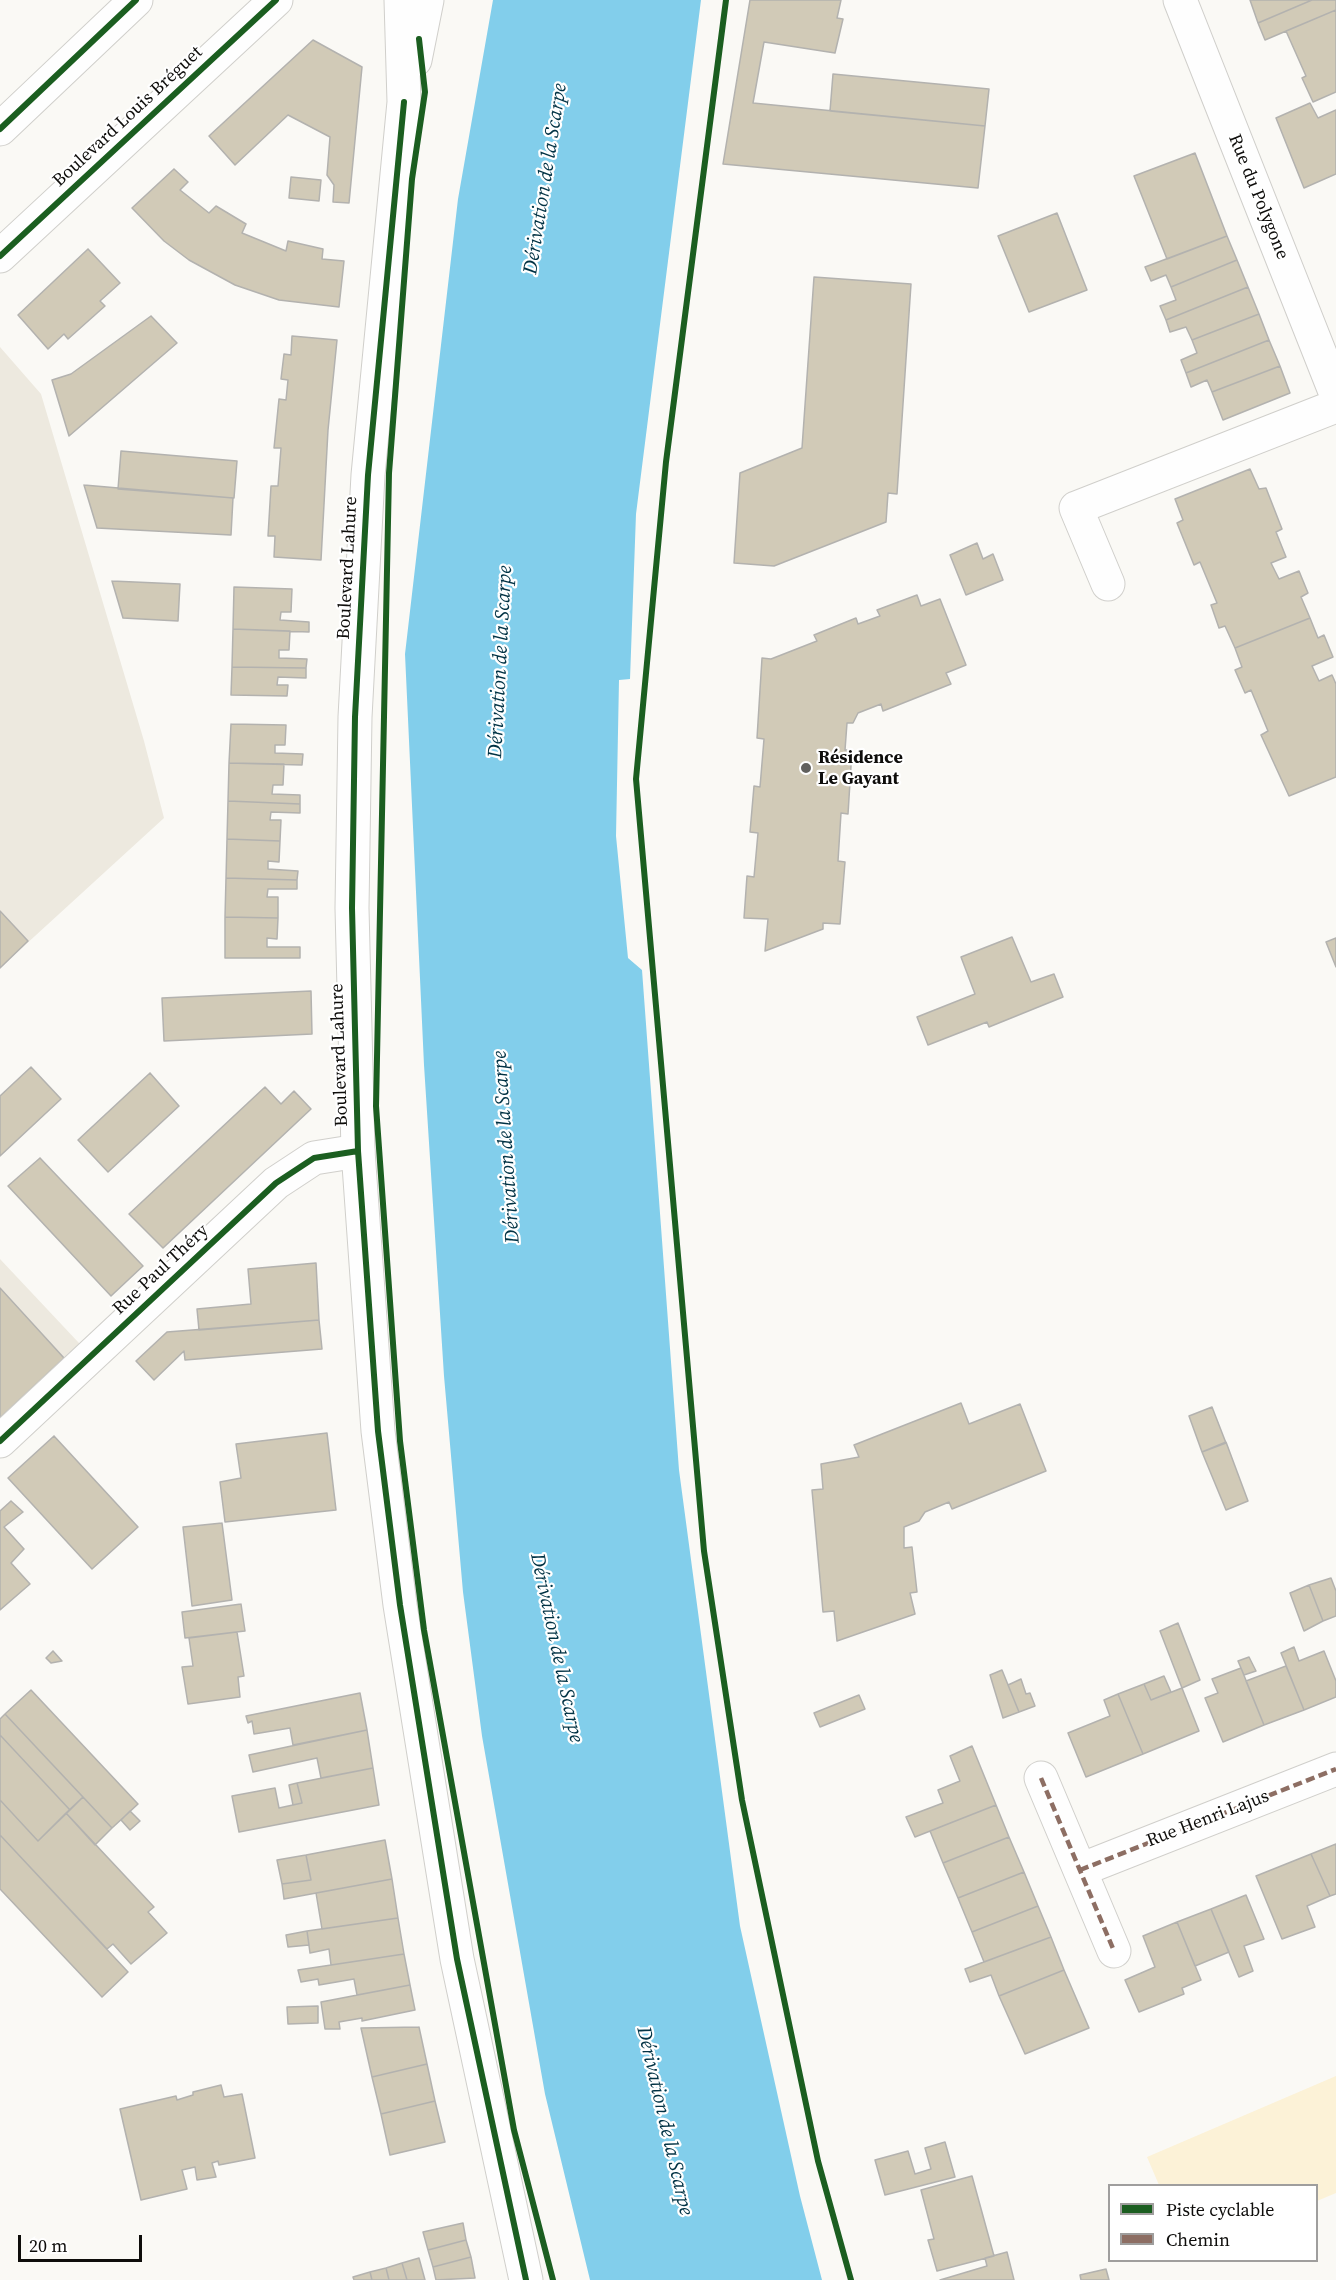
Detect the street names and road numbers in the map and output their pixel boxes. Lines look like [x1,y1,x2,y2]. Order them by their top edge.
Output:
street label: Boulevard Louis Bréguet [49,42,207,192]
street label: Rue du Polygone [1223,131,1293,263]
street label: Boulevard Lahure [333,496,363,640]
street label: Boulevard Lahure [327,983,353,1127]
street label: Rue Paul Théry [109,1220,213,1320]
street label: Rue Henri Lajus [1144,1786,1272,1852]

